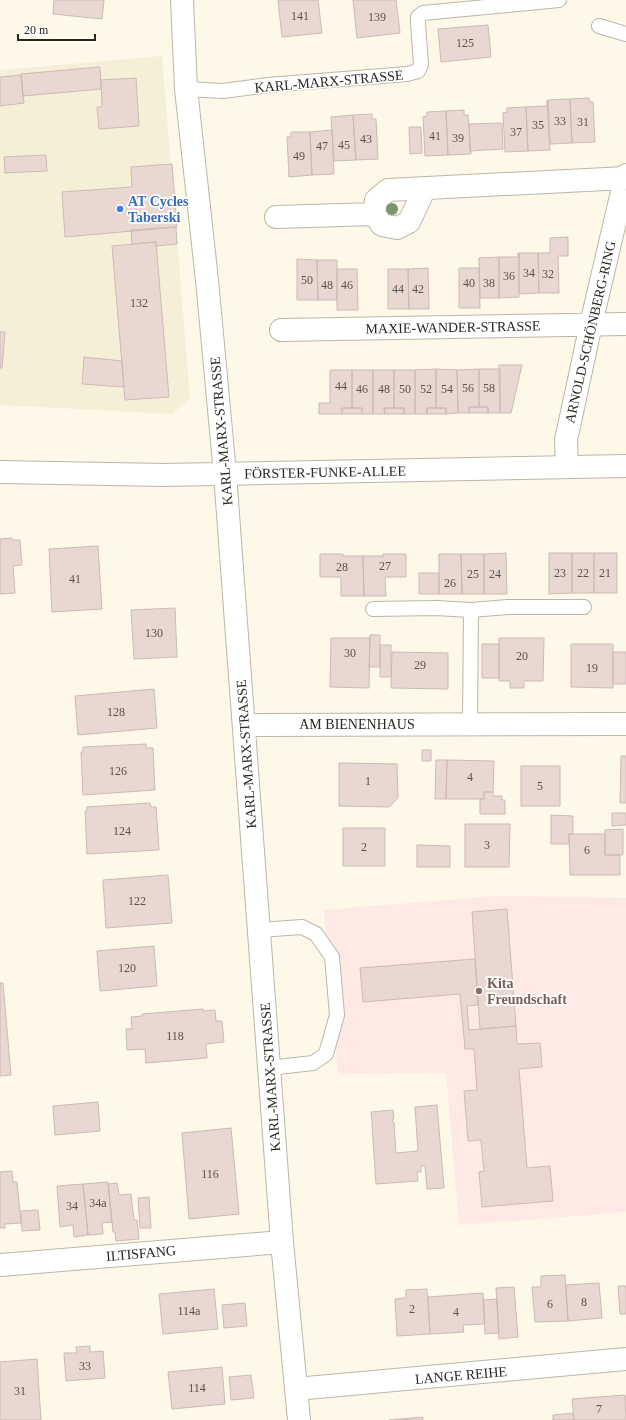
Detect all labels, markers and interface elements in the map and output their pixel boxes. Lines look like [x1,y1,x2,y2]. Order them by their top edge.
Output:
house number: 141 [291,9,309,23]
house number: 139 [368,10,386,24]
scale bar [18,16,95,42]
text: 20 m [24,23,49,37]
house number: 125 [456,36,474,50]
street label: KARL-MARX-STRASSE [254,68,404,95]
house number: 33 [554,114,566,128]
house number: 31 [577,115,589,129]
house number: 35 [532,118,544,132]
house number: 37 [510,125,522,139]
house number: 41 [429,129,441,143]
house number: 39 [452,131,464,145]
house number: 43 [360,132,372,146]
house number: 45 [338,138,350,152]
house number: 47 [316,139,328,153]
house number: 49 [293,149,305,163]
place label: AT Cycles Taberski [128,194,189,225]
marker: AT Cycles Taberski [115,204,125,214]
street label: ARNOLD-SCHÖNBERG-RING [561,239,619,425]
house number: 34 [523,266,535,280]
house number: 32 [542,267,554,281]
house number: 36 [503,269,515,283]
house number: 50 [301,273,313,287]
house number: 40 [463,276,475,290]
house number: 38 [483,276,495,290]
house number: 48 [321,278,333,292]
house number: 46 [341,278,353,292]
house number: 44 [392,282,404,296]
house number: 42 [412,282,424,296]
house number: 132 [130,296,148,310]
street label: MAXIE-WANDER-STRASSE [365,318,541,337]
street label: KARL-MARX-STRASSE [208,356,235,506]
house number: 44 [335,379,347,393]
house number: 56 [462,381,474,395]
house number: 58 [483,381,495,395]
house number: 46 [356,382,368,396]
house number: 48 [378,382,390,396]
house number: 50 [399,382,411,396]
house number: 52 [420,382,432,396]
house number: 54 [441,382,453,396]
street label: FÖRSTER-FUNKE-ALLEE [244,463,406,481]
house number: 27 [379,559,391,573]
house number: 28 [336,560,348,574]
house number: 23 [554,566,566,580]
house number: 22 [577,566,589,580]
house number: 21 [599,566,611,580]
house number: 25 [467,567,479,581]
house number: 24 [489,567,501,581]
house number: 41 [69,572,81,586]
house number: 26 [444,576,456,590]
house number: 130 [145,626,163,640]
house number: 30 [344,646,356,660]
house number: 20 [516,649,528,663]
house number: 29 [414,658,426,672]
house number: 19 [586,661,598,675]
street label: KARL-MARX-STRASSE [234,679,259,829]
house number: 128 [107,705,125,719]
street label: AM BIENENHAUS [299,717,415,732]
house number: 126 [109,764,127,778]
house number: 4 [467,770,473,784]
house number: 1 [365,774,371,788]
house number: 5 [537,779,543,793]
house number: 124 [113,824,131,838]
house number: 3 [484,838,490,852]
house number: 2 [361,840,367,854]
house number: 6 [584,843,590,857]
house number: 122 [128,894,146,908]
house number: 120 [118,961,136,975]
place label: Kita Freundschaft [487,976,567,1007]
marker: Kita Freundschaft [474,986,484,996]
street label: KARL-MARX-STRASSE [258,1002,283,1152]
house number: 118 [166,1029,184,1043]
house number: 116 [201,1167,219,1181]
house number: 34a [89,1196,107,1210]
house number: 34 [66,1199,78,1213]
street label: ILTISFANG [106,1243,177,1264]
house number: 8 [581,1295,587,1309]
house number: 6 [547,1297,553,1311]
house number: 2 [409,1302,415,1316]
house number: 114a [178,1304,201,1318]
house number: 4 [453,1305,459,1319]
house number: 33 [79,1359,91,1373]
street label: LANGE REIHE [414,1364,508,1387]
house number: 114 [188,1381,206,1395]
house number: 31 [14,1384,26,1398]
house number: 7 [596,1402,602,1416]

